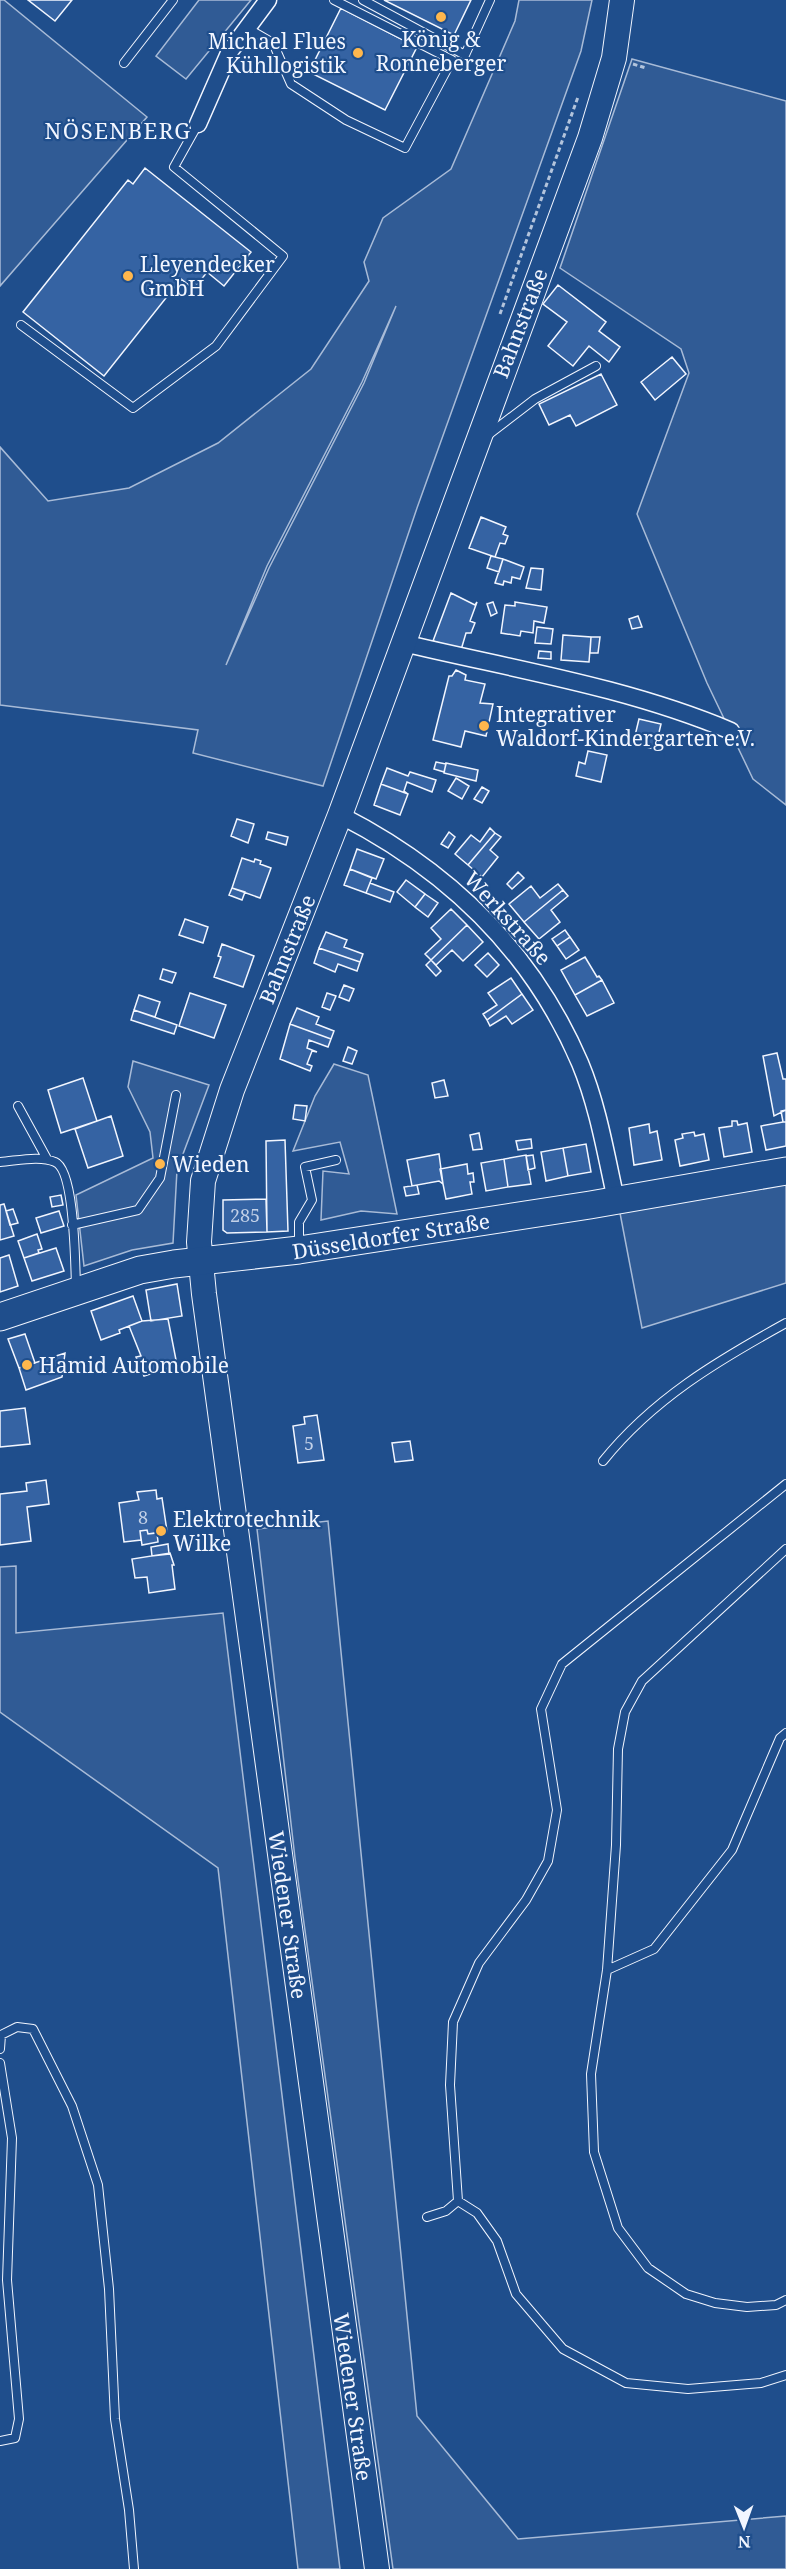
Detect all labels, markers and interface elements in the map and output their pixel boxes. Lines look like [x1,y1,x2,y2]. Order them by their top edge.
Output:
marker: König & Ronneberger [434,10,448,24]
place label: König & Ronneberger [376,25,506,77]
place label: Michael Flues Kühllogistik [208,27,347,79]
marker: Michael Flues Kühllogistik [351,46,365,60]
district label: NÖSENBERG [45,115,191,145]
place label: Lleyendecker GmbH [140,250,275,302]
street label: Bahnstraße [486,264,554,382]
marker: Lleyendecker GmbH [121,269,135,283]
place label: Integrativer Waldorf-Kindergarten e.V. [496,700,755,752]
marker: Integrativer Waldorf-Kindergarten e.V. [477,719,491,733]
street label: Werkstraße [458,865,558,971]
street label: Bahnstraße [252,890,322,1008]
place label: Wieden [172,1150,250,1178]
marker: Wieden [153,1157,167,1171]
house number: 285 [230,1203,260,1227]
street label: Düsseldorfer Straße [290,1207,492,1265]
place label: Hamid Automobile [39,1351,229,1379]
marker: Hamid Automobile [20,1358,34,1372]
house number: 5 [304,1431,314,1455]
house number: 8 [138,1505,148,1529]
place label: Elektrotechnik Wilke [173,1505,321,1557]
marker: Elektrotechnik Wilke [154,1524,168,1538]
street label: Wiedener Straße [262,1829,314,2001]
street label: Wiedener Straße [327,2311,379,2483]
north arrow [714,2497,774,2557]
text: N [737,2531,751,2553]

